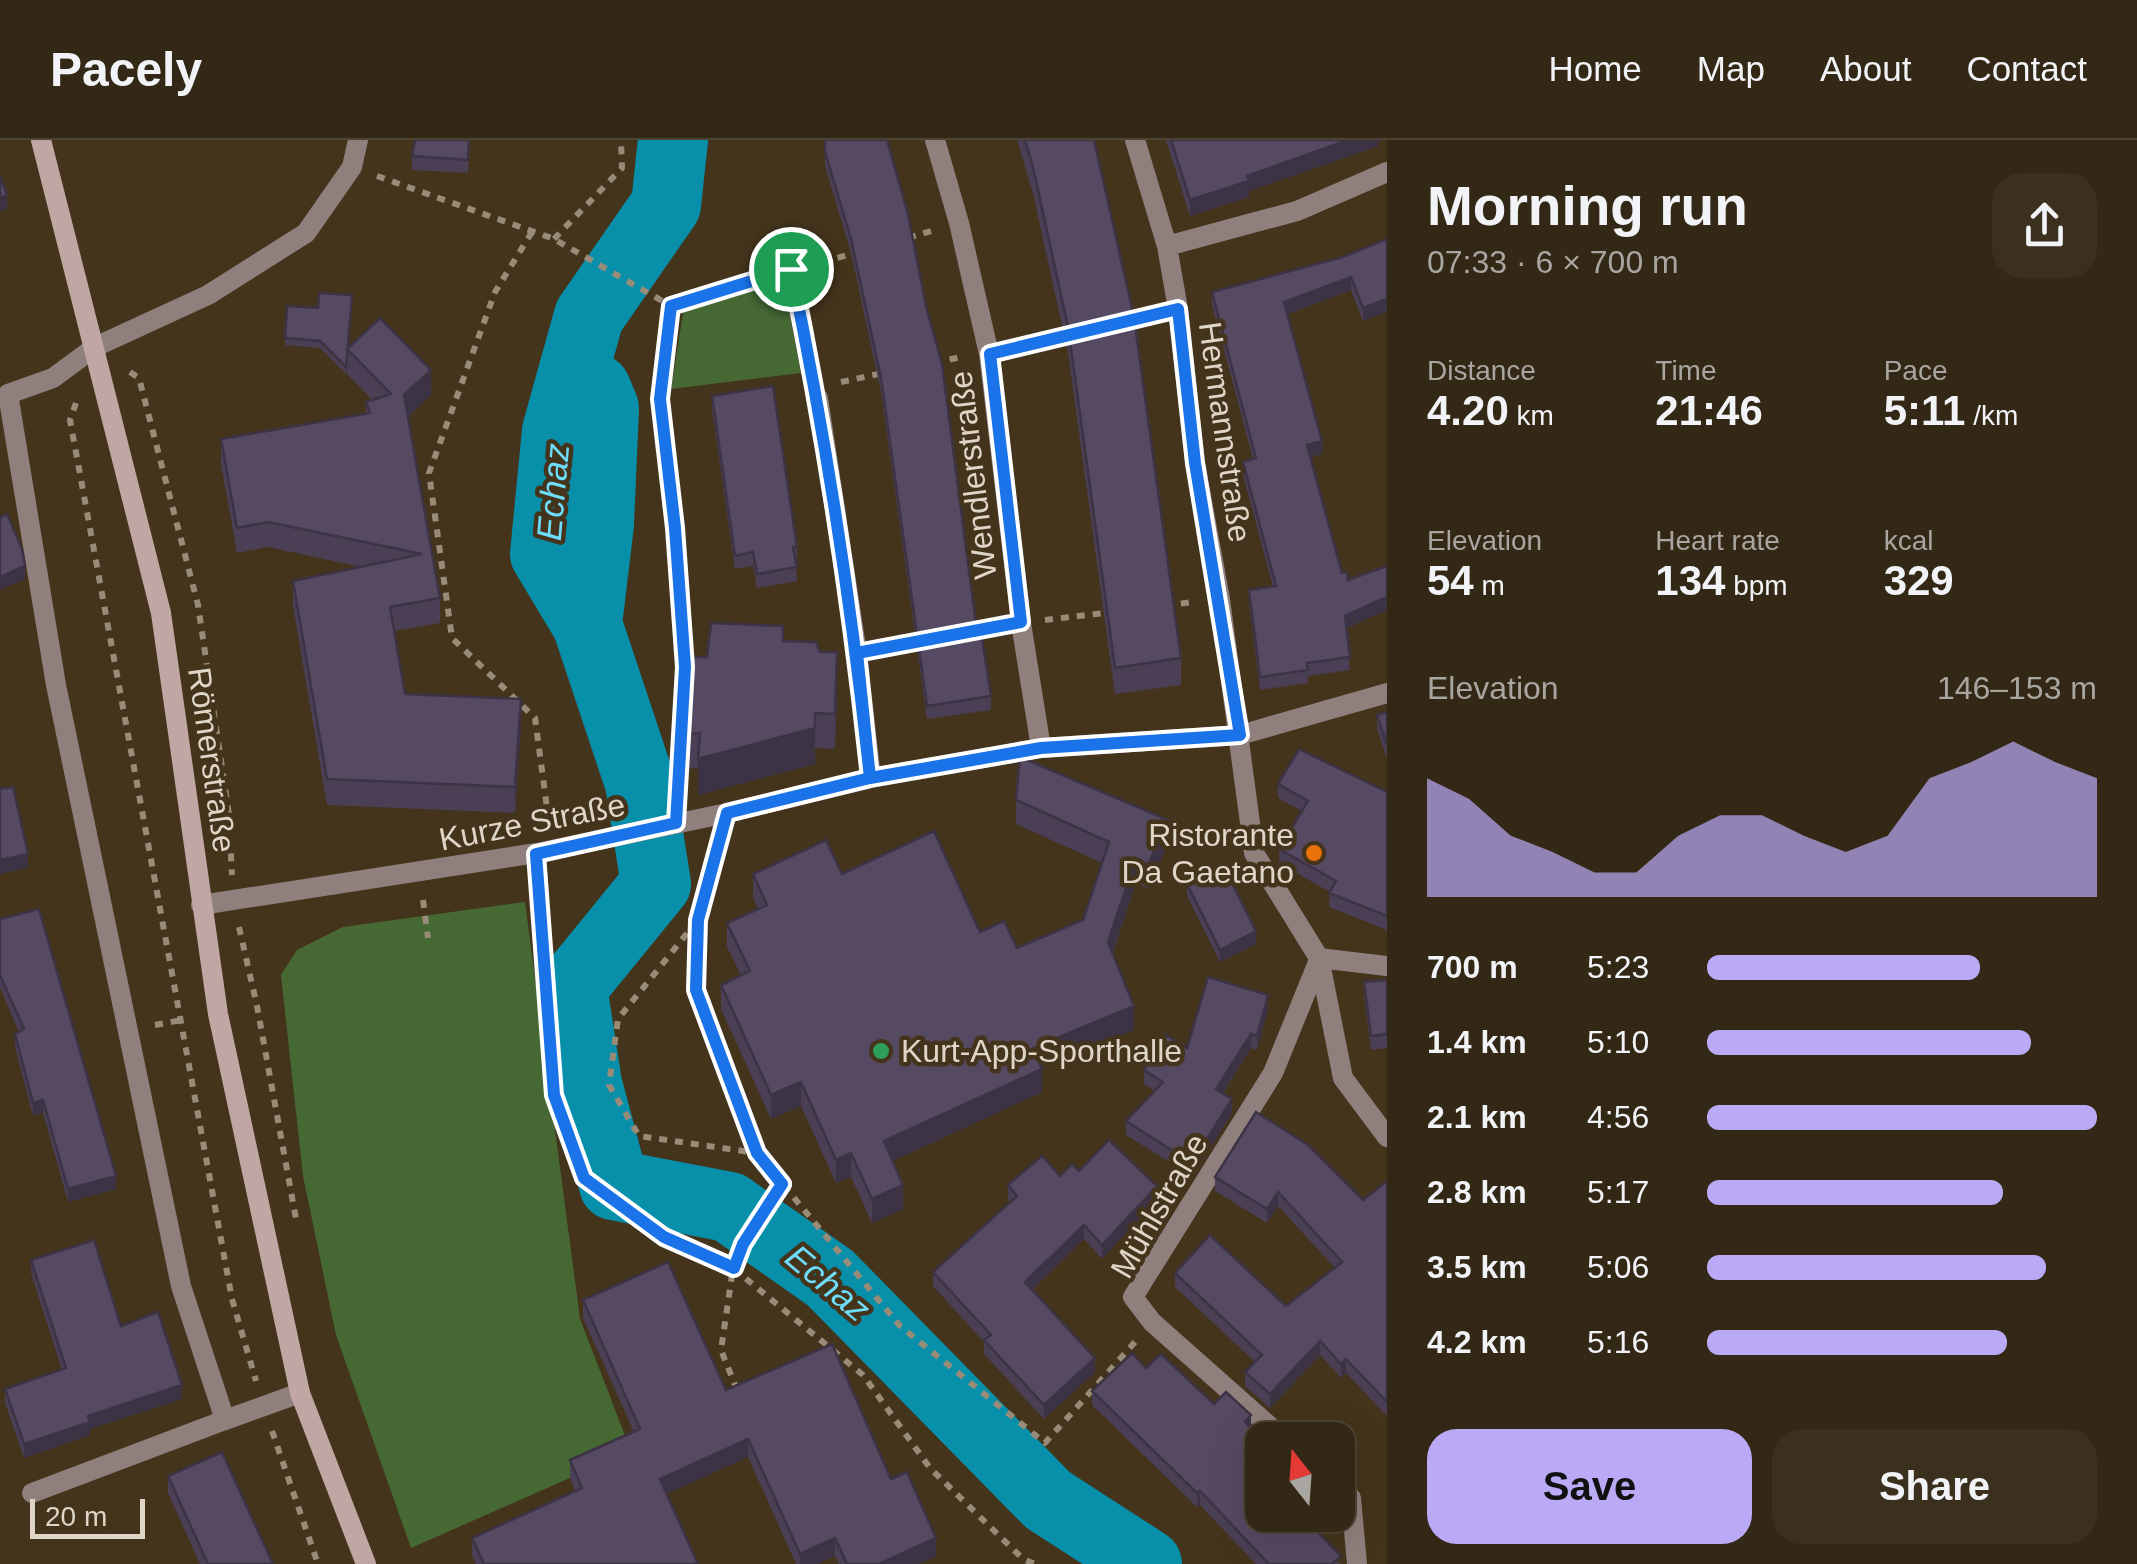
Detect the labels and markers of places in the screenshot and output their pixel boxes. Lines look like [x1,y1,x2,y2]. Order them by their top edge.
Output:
pin [749,227,834,312]
place label: Ristorante Da Gaetano [1121,817,1294,890]
marker: Ristorante Da Gaetano [1303,842,1325,864]
place label: Kurt-App-Sporthalle [901,1033,1182,1069]
marker: Kurt-App-Sporthalle [870,1040,892,1062]

